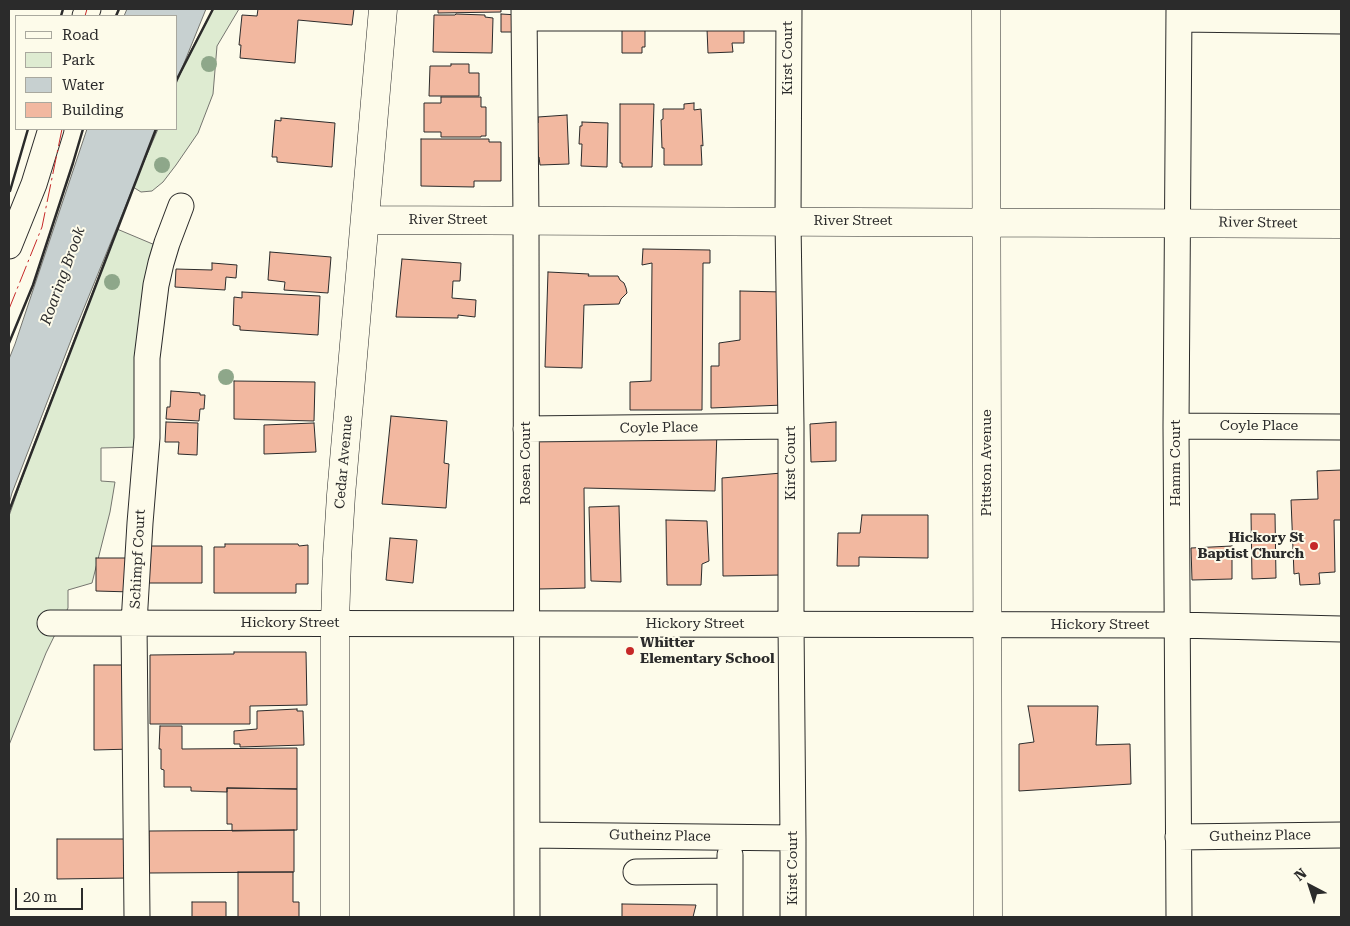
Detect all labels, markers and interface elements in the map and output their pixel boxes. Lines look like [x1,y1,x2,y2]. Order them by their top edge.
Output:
legend [15,15,178,130]
street label: Kirst Court [780,21,796,95]
text: Road [62,26,99,44]
text: Park [62,51,95,69]
text: Water [62,76,104,94]
text: Building [62,101,123,119]
street label: River Street [408,212,488,228]
street label: River Street [813,213,893,229]
street label: River Street [1218,214,1298,232]
water label: Roaring Brook [37,225,89,327]
street label: Pittston Avenue [979,409,995,517]
street label: Cedar Avenue [332,414,356,510]
street label: Coyle Place [1220,418,1298,434]
street label: Coyle Place [620,419,698,437]
street label: Hamm Court [1168,420,1184,506]
street label: Rosen Court [518,421,534,505]
street label: Kirst Court [783,426,799,500]
street label: Schimpf Court [127,509,149,609]
place label: Hickory St Baptist Church [1197,530,1304,562]
marker: Hickory St Baptist Church [1308,540,1320,552]
street label: Hickory Street [240,615,340,631]
street label: Hickory Street [645,616,745,632]
street label: Hickory Street [1050,617,1150,633]
place label: Whitter Elementary School [640,635,775,668]
marker: Whitter Elementary School [624,645,636,657]
street label: Gutheinz Place [609,827,711,845]
street label: Gutheinz Place [1209,827,1311,845]
street label: Kirst Court [785,831,801,905]
north arrow [1285,861,1335,911]
text: N [1291,865,1310,884]
scale bar [18,878,85,910]
text: 20 m [23,888,57,906]

